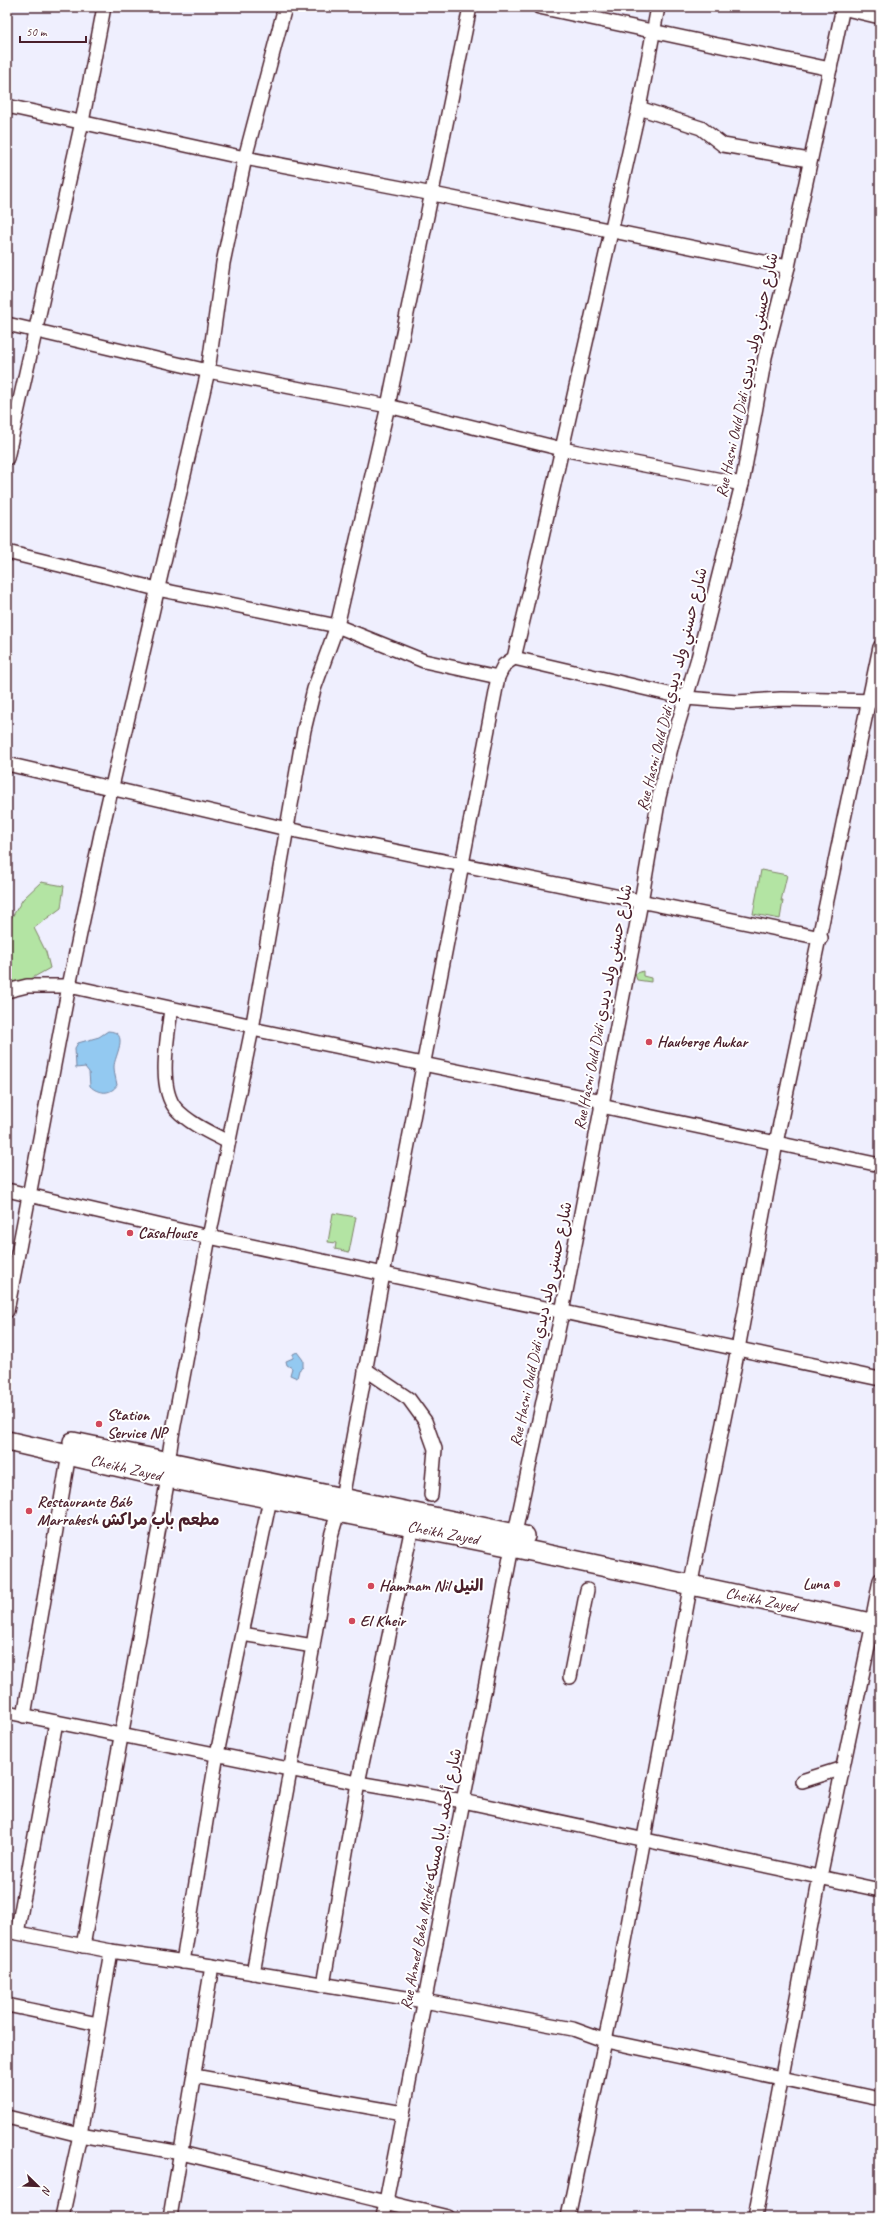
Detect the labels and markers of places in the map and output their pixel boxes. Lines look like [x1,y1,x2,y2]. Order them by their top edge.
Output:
place label: Hauberge Awkar [657,1032,749,1052]
marker: Hauberge Awkar [644,1037,654,1047]
place label: CasaHouse [138,1223,198,1243]
marker: CasaHouse [125,1228,135,1238]
place label: Station Service NP [107,1405,169,1443]
marker: Station Service NP [94,1419,104,1429]
place label: Restaurante Báb Marrakesh مطعم باب مراكش [37,1492,220,1532]
marker: Restaurante Báb Marrakesh مطعم باب مراكش [24,1506,34,1516]
place label: Luna [803,1574,830,1594]
place label: Hammam Nil النيل [379,1576,483,1596]
marker: Luna [832,1579,842,1589]
marker: Hammam Nil النيل [366,1581,376,1591]
place label: El Kheir [360,1611,407,1631]
marker: El Kheir [347,1616,357,1626]

